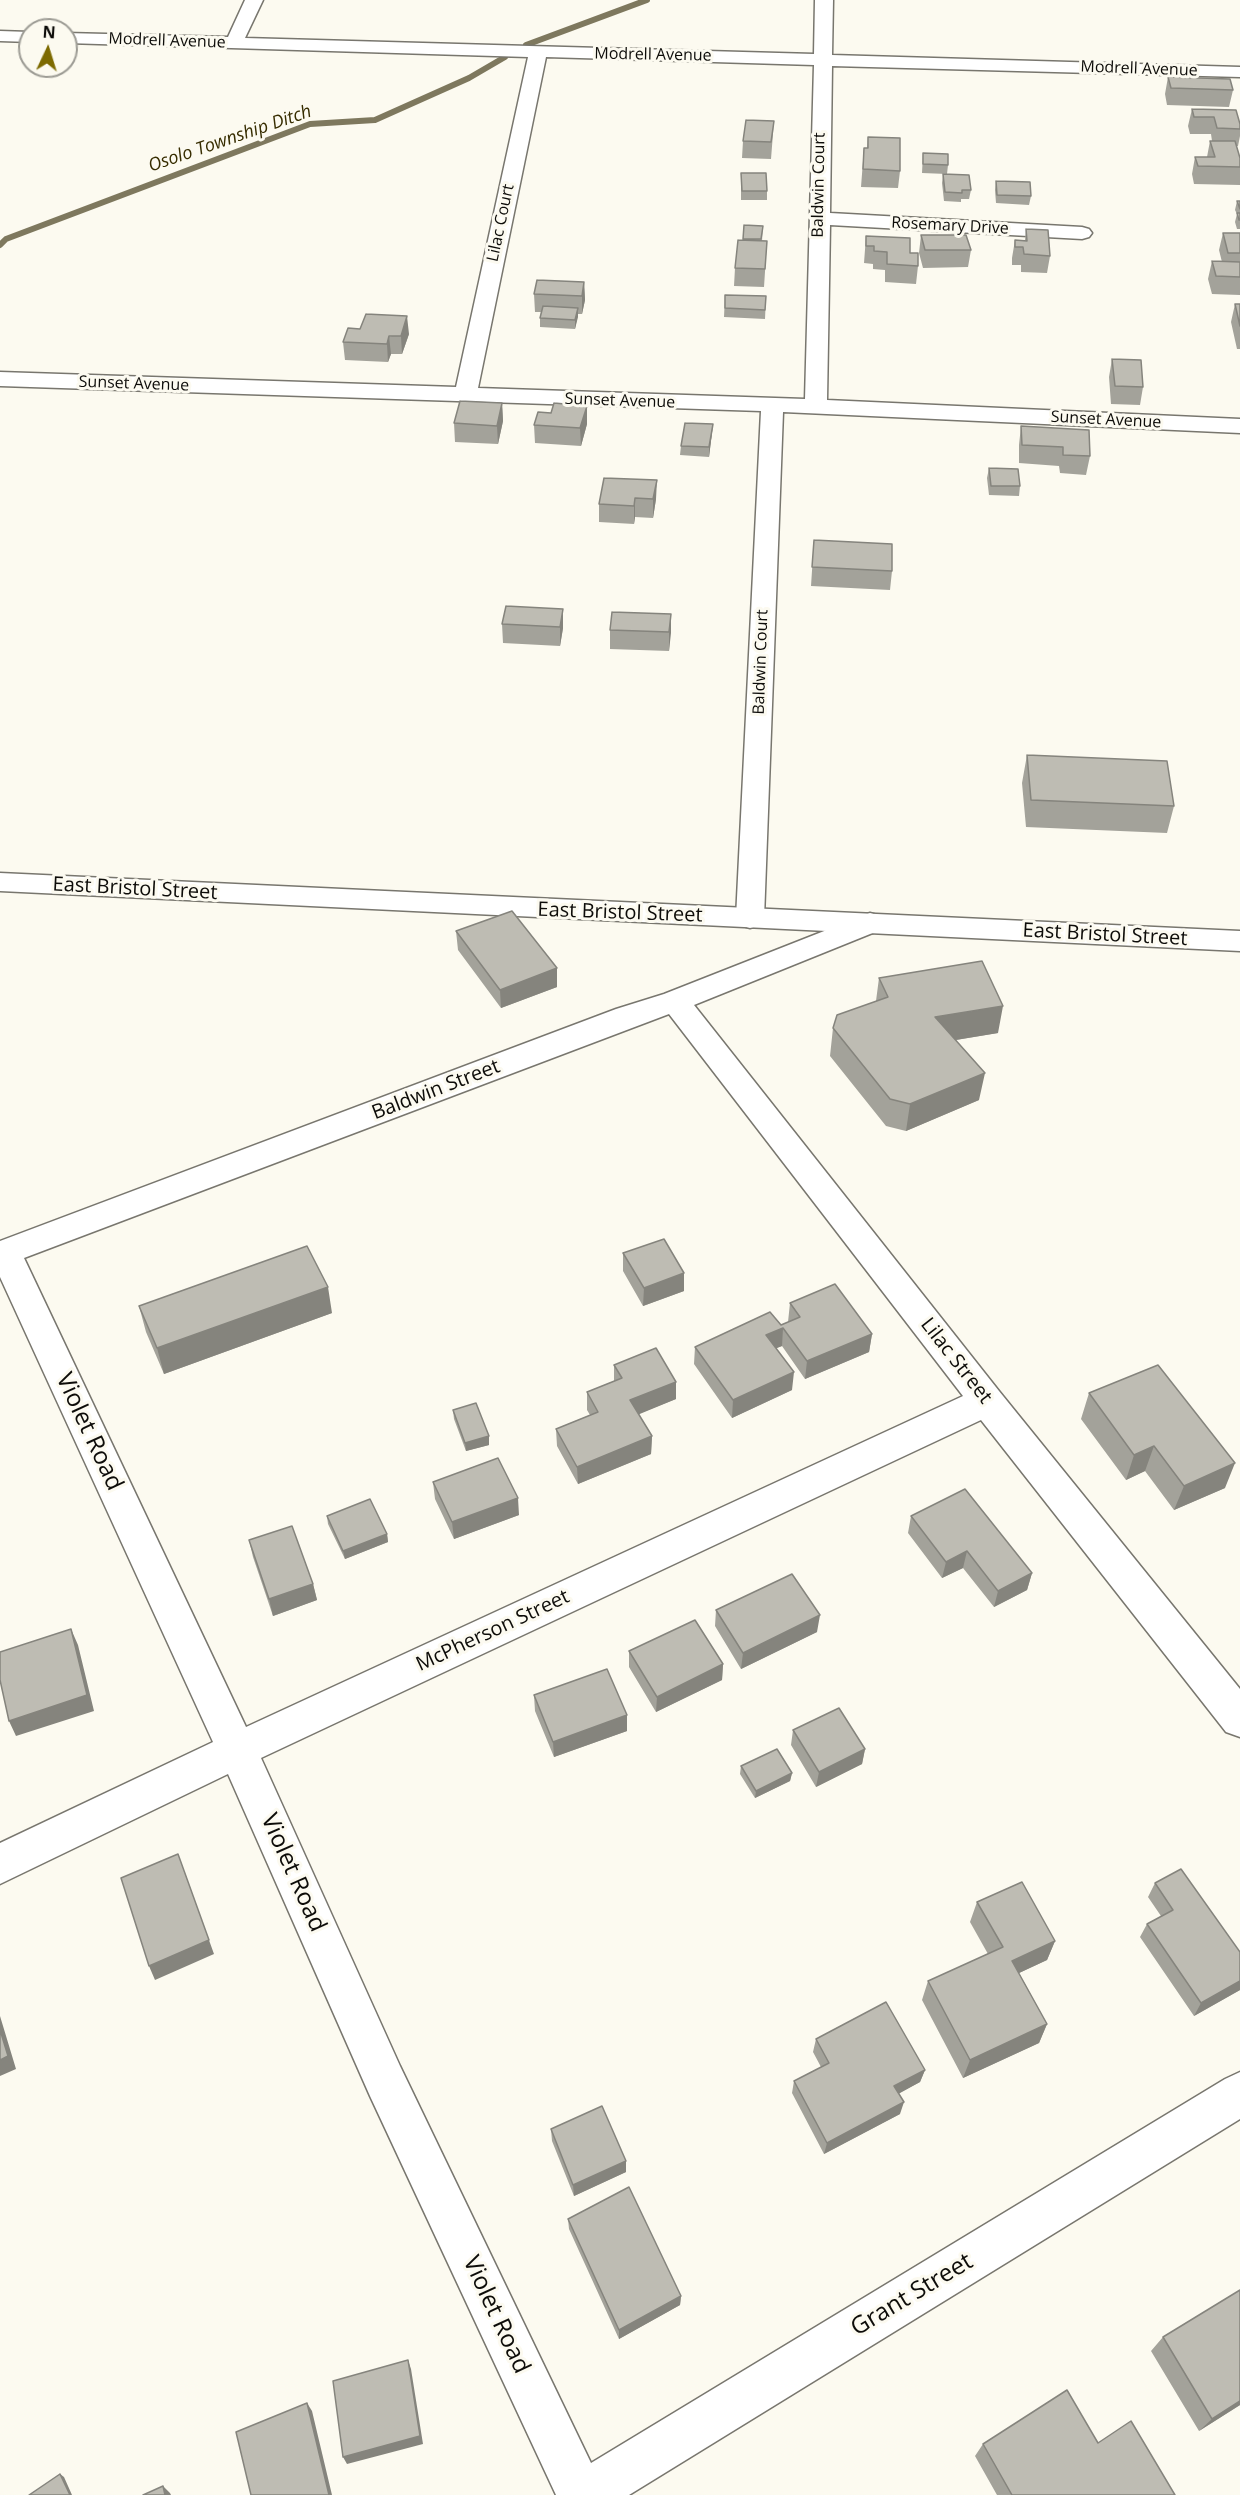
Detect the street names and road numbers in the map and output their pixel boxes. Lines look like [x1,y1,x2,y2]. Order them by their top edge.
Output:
street label: Modrell Avenue [108,29,226,53]
street label: Modrell Avenue [594,44,712,66]
street label: Modrell Avenue [1080,57,1198,81]
street label: Baldwin Court [808,132,830,238]
street label: Lilac Court [483,182,519,264]
street label: Rosemary Drive [891,213,1009,239]
street label: Sunset Avenue [78,372,190,396]
street label: Sunset Avenue [564,389,676,413]
street label: Sunset Avenue [1050,408,1162,432]
street label: Baldwin Court [750,609,772,715]
street label: East Bristol Street [52,873,218,905]
street label: East Bristol Street [537,898,703,928]
street label: East Bristol Street [1022,919,1188,951]
street label: Baldwin Street [369,1055,503,1125]
street label: Lilac Street [915,1313,997,1409]
street label: Violet Road [49,1369,129,1495]
street label: McPherson Street [413,1585,573,1677]
street label: Violet Road [254,1809,332,1937]
street label: Grant Street [846,2247,978,2343]
street label: Violet Road [456,2252,536,2378]

